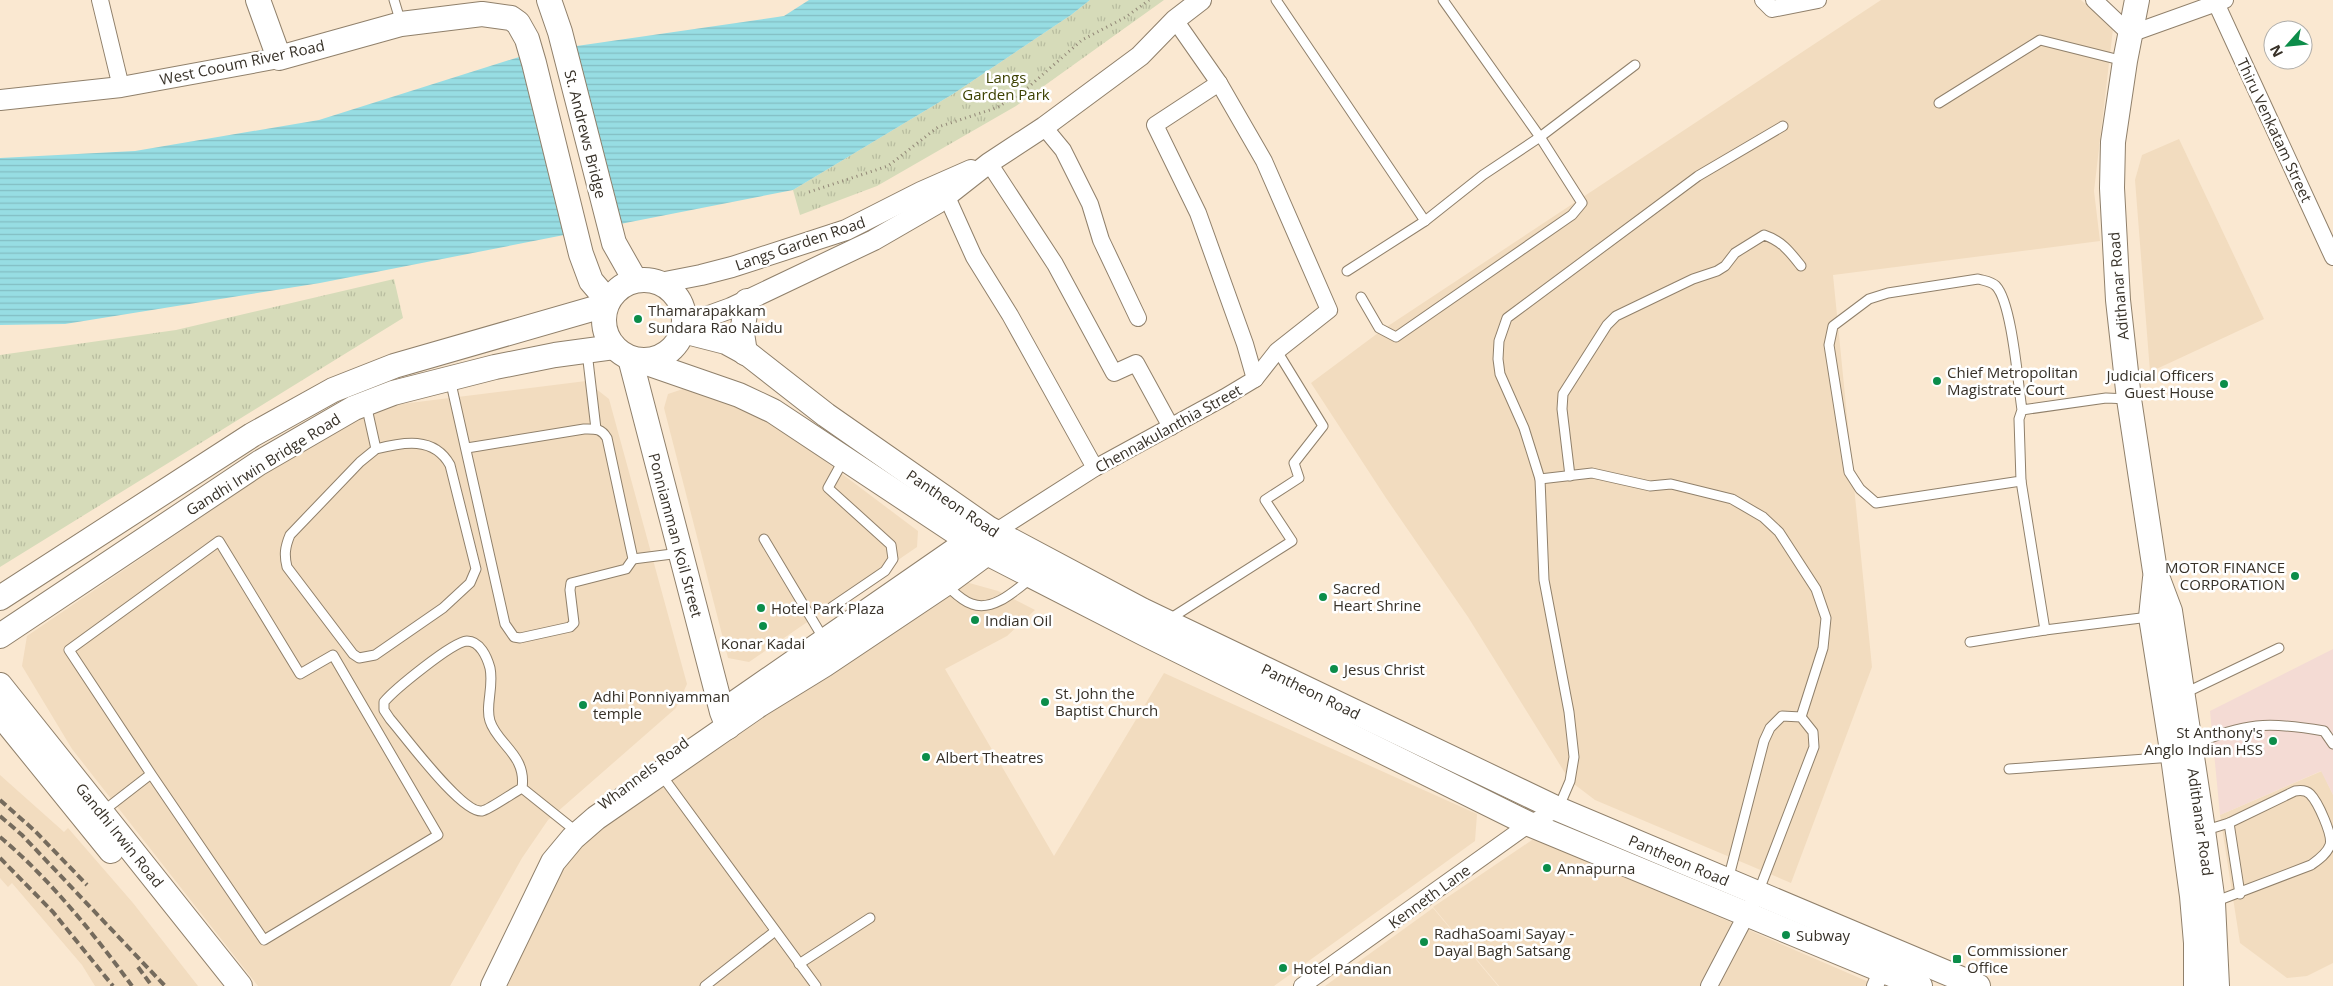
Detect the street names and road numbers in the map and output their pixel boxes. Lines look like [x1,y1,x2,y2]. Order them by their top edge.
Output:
street label: West Cooum River Road [158,35,326,89]
street label: Thiru Venkatam Street [2233,55,2317,205]
street label: St. Andrews Bridge [560,68,612,200]
street label: Langs Garden Road [732,211,868,275]
street label: Adithanar Road [2103,231,2133,341]
street label: Chennakulanthia Street [1091,379,1245,477]
street label: Gandhi Irwin Bridge Road [182,408,344,520]
street label: Ponniamman Koil Street [644,451,708,619]
street label: Pantheon Road [903,465,1003,541]
street label: Pantheon Road [1258,658,1364,724]
street label: Whannels Road [594,732,692,814]
street label: Adithanar Road [2184,767,2218,877]
street label: Gandhi Irwin Road [72,779,168,891]
street label: Pantheon Road [1626,830,1732,890]
street label: Kenneth Lane [1384,859,1474,933]

